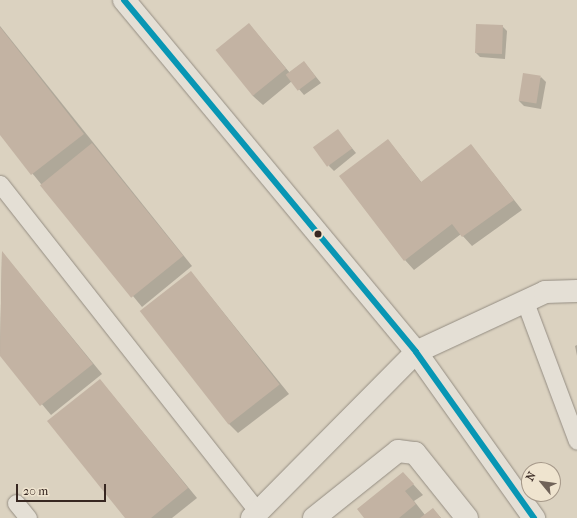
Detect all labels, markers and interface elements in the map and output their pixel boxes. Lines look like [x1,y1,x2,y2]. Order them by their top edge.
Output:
unlabelled marker [313,229,323,239]
north arrow [521,462,561,502]
text: N [523,470,539,483]
scale bar [18,476,108,502]
text: 20 m [23,484,48,498]

